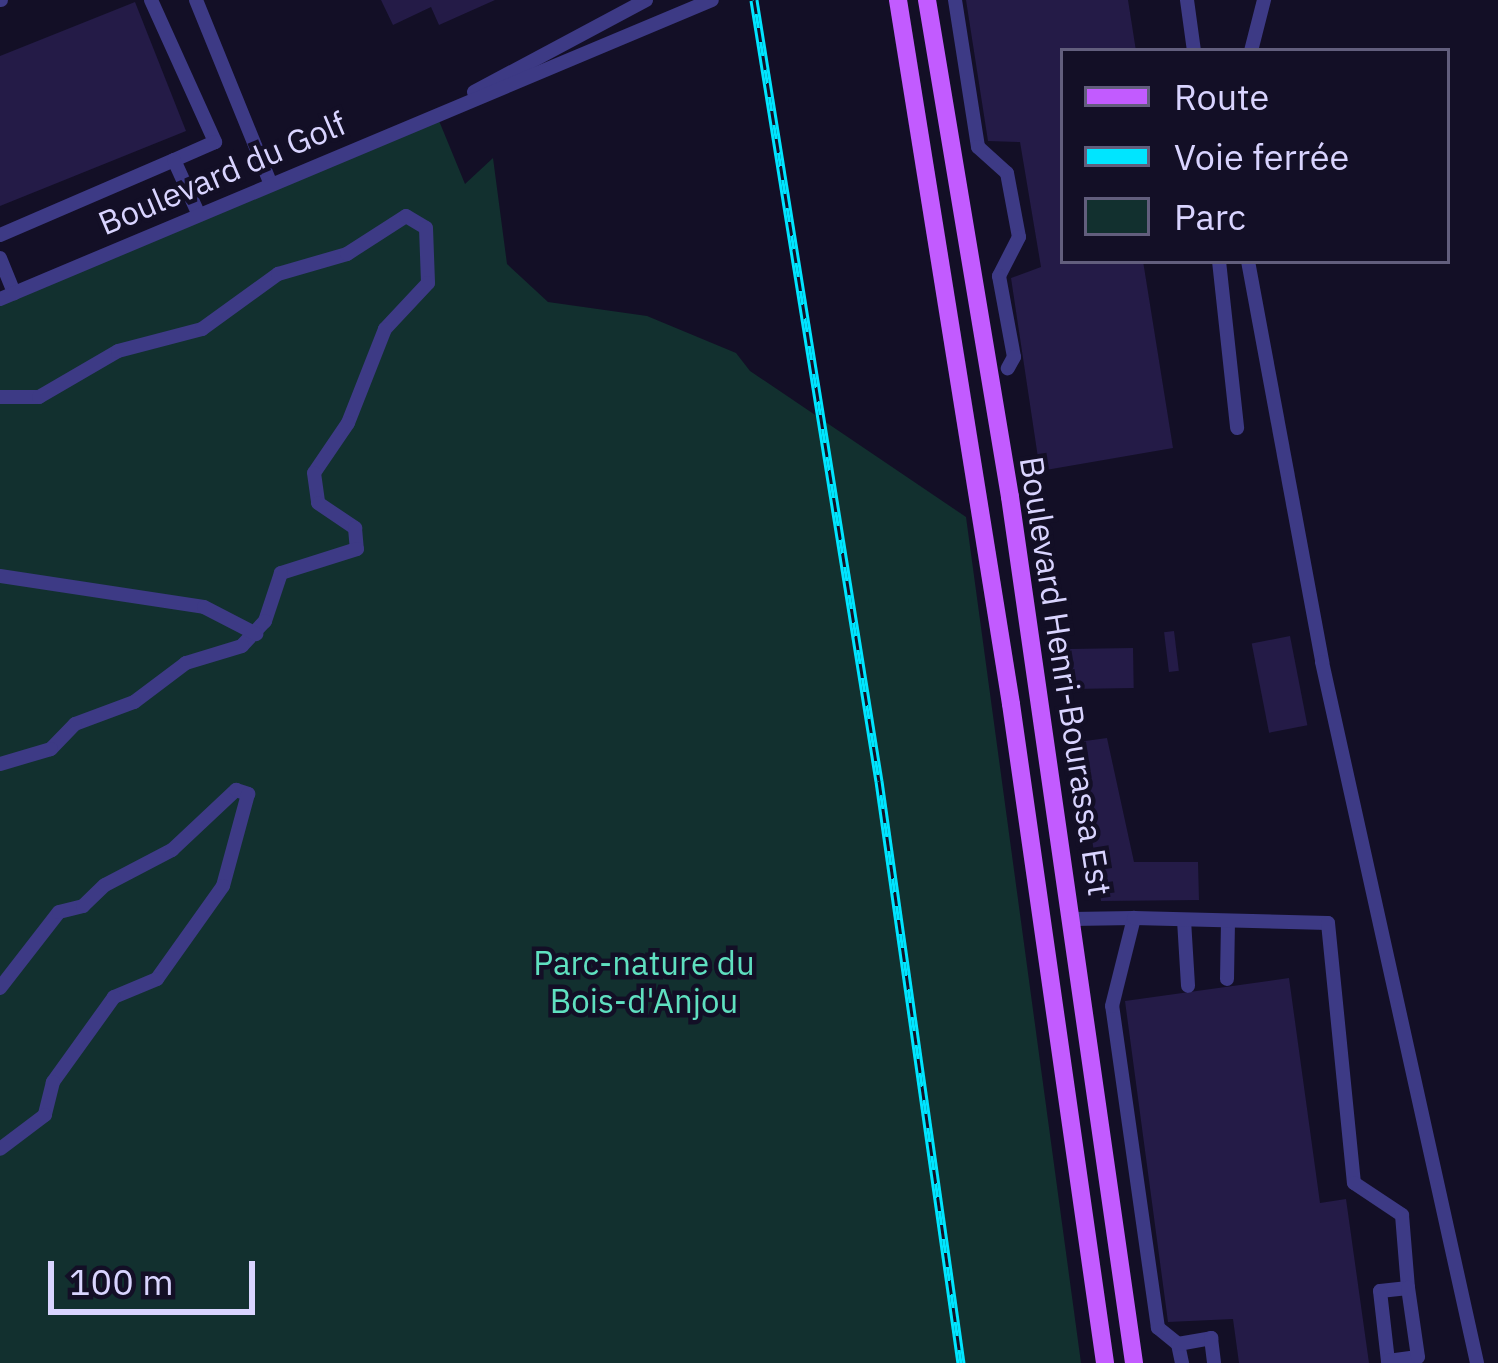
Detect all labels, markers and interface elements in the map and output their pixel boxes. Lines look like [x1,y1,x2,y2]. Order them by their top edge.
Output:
legend [1060,48,1450,264]
text: Route [1174,73,1269,120]
street label: Boulevard du Golf [92,103,352,243]
text: Voie ferrée [1174,133,1349,180]
text: Parc [1174,193,1246,240]
street label: Boulevard Henri-Bourassa Est [1012,454,1120,898]
park label: Parc-nature du Bois-d'Anjou [533,943,755,1021]
scale bar [54,1237,261,1311]
text: 100 m [69,1258,174,1305]

